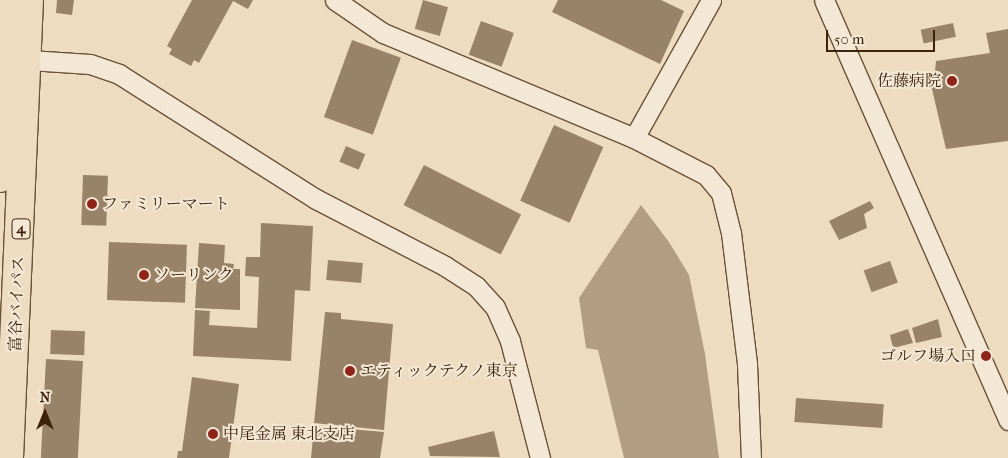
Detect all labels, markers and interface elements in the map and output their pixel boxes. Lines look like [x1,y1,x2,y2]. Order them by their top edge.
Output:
scale bar [828,20,937,52]
text: 50 m [834,30,864,48]
place label: 佐藤病院 [877,71,941,91]
marker: 佐藤病院 [945,74,959,88]
place label: ファミリーマート [102,194,230,214]
marker: ファミリーマート [86,198,98,210]
road number: 4 [11,216,31,242]
street label: 富谷バイパス [6,256,28,352]
place label: ソーリンク [154,265,234,285]
marker: ソーリンク [138,269,150,281]
place label: ゴルフ場入口 [880,346,976,366]
marker: ゴルフ場入口 [980,350,992,362]
place label: エティックテクノ東京 [360,361,520,381]
marker: エティックテクノ東京 [344,365,356,377]
north arrow [20,388,70,438]
text: N [40,389,50,406]
place label: 中尾金属 東北支店 [223,424,354,444]
marker: 中尾金属 東北支店 [207,428,219,440]

